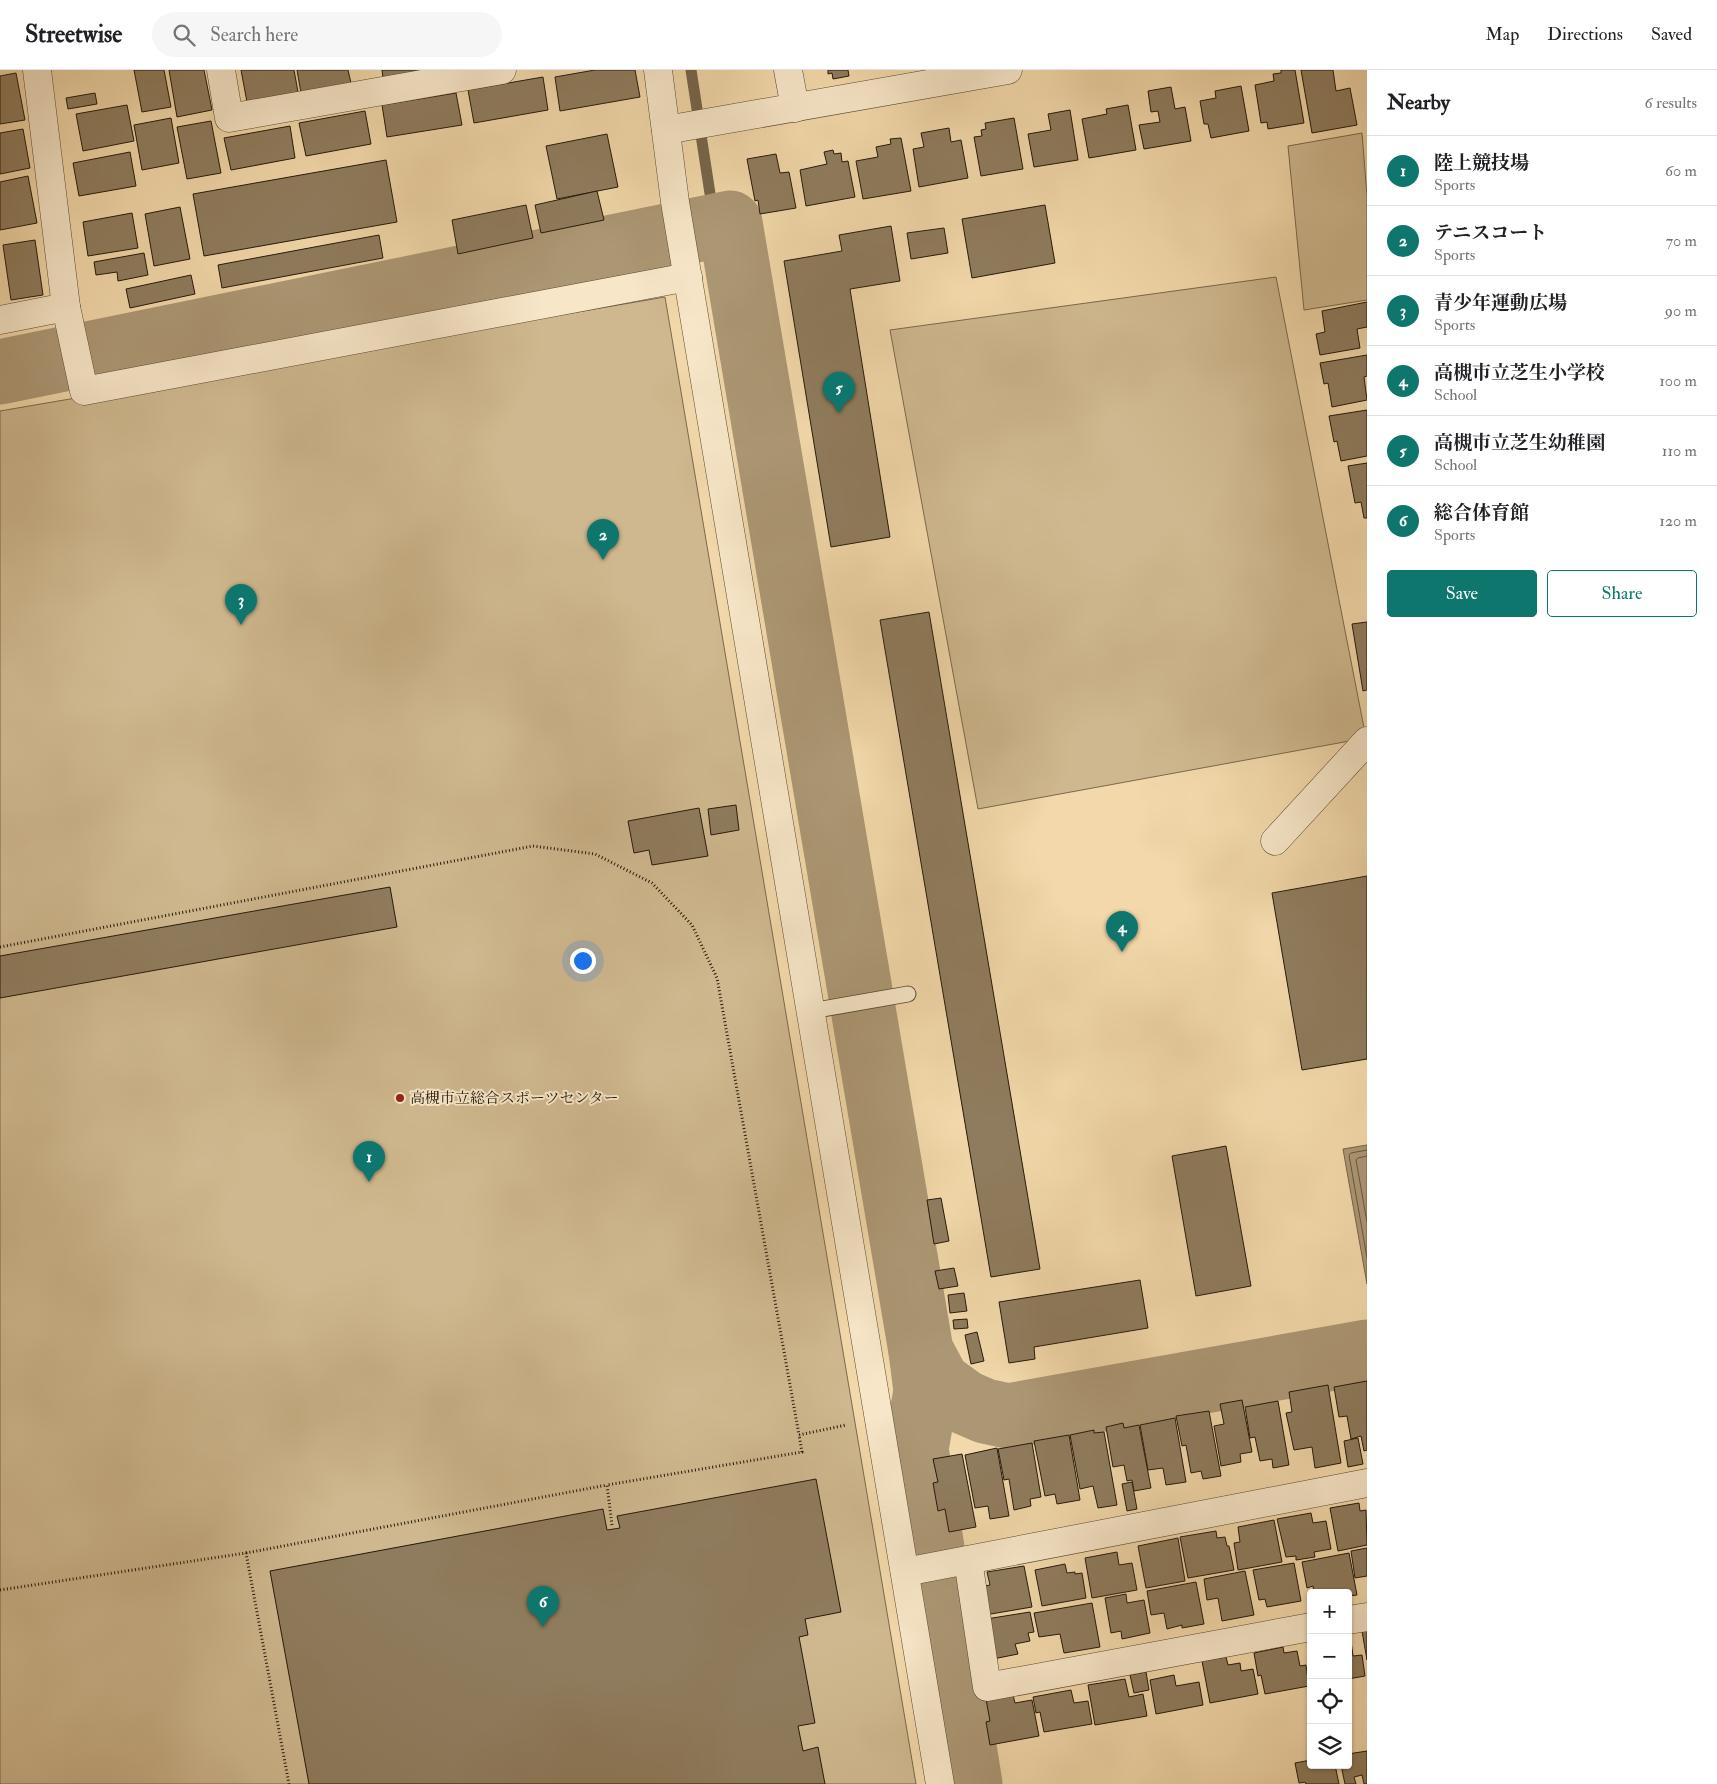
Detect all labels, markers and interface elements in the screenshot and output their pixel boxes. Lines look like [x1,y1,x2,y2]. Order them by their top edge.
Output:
search box [152,12,502,57]
text: Streetwise [25,19,122,50]
icon: search [170,21,198,49]
text: Search here [210,23,298,47]
text: Map [1486,23,1519,46]
text: Directions [1547,23,1623,46]
text: Saved [1651,23,1692,46]
text: Nearby [1387,89,1450,116]
text: 6 results [1645,93,1697,113]
text: 陸上競技場 [1434,151,1529,175]
text: 1 [1400,161,1406,181]
text: 60 m [1665,161,1697,181]
text: Sports [1434,175,1475,195]
text: テニスコート [1434,221,1547,245]
text: 2 [1399,231,1407,251]
text: 70 m [1666,231,1697,251]
text: Sports [1434,245,1475,265]
text: 青少年運動広場 [1434,291,1567,315]
text: 3 [1400,301,1406,321]
text: 90 m [1665,301,1697,321]
text: Sports [1434,315,1475,335]
text: 高槻市立芝生小学校 [1434,361,1605,385]
text: 4 [1399,371,1407,391]
text: 100 m [1659,371,1697,391]
pin: 5 [823,372,855,413]
text: School [1434,385,1477,405]
text: 高槻市立芝生幼稚園 [1434,431,1605,455]
text: 5 [1399,441,1407,461]
text: 110 m [1662,441,1697,461]
text: School [1434,455,1477,475]
text: 総合体育館 [1434,501,1529,525]
text: 6 [1399,511,1407,531]
text: 120 m [1659,511,1697,531]
pin: 2 [587,519,619,560]
text: Sports [1434,525,1475,545]
button: Save [1387,570,1537,617]
button: Share [1547,570,1697,617]
pin: 3 [225,584,257,625]
pin: 4 [1106,911,1138,952]
your location [570,948,596,974]
place label: 高槻市立総合スポーツセンター [410,1089,619,1108]
marker: 高槻市立総合スポーツセンター [394,1092,406,1104]
pin: 1 [353,1141,385,1182]
pin: 6 [527,1586,559,1627]
map controls [1307,1589,1352,1769]
button: + [1307,1589,1352,1634]
button: − [1307,1634,1352,1679]
button: locate [1307,1679,1352,1724]
button: layers [1307,1724,1352,1769]

